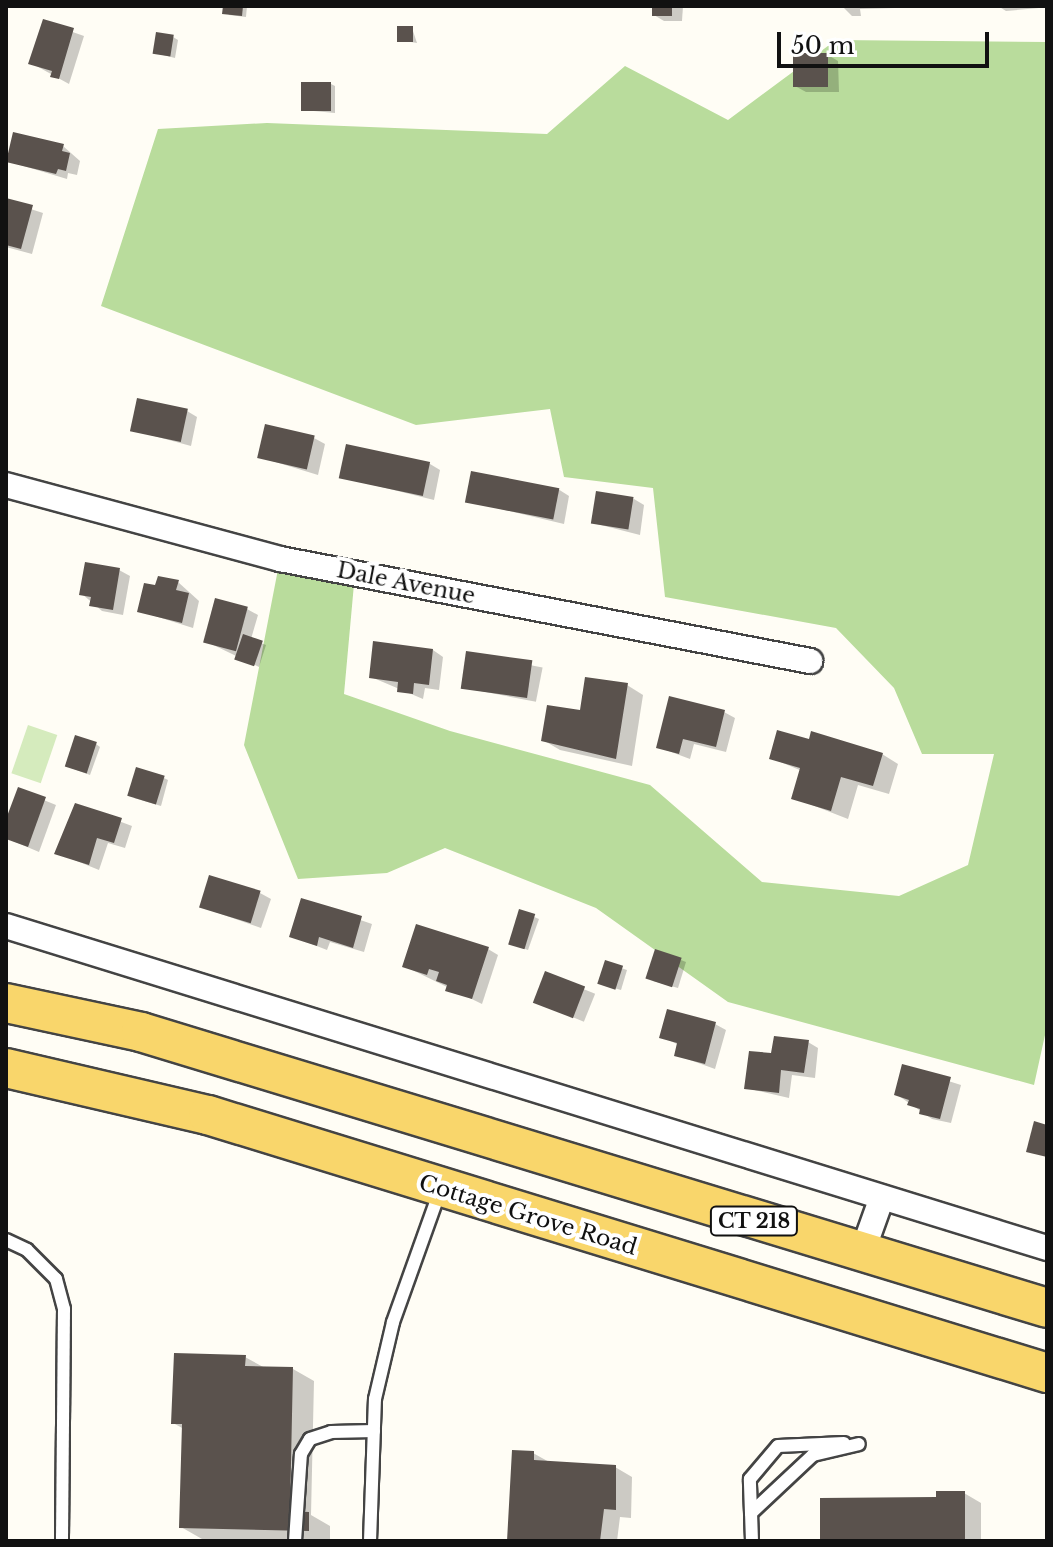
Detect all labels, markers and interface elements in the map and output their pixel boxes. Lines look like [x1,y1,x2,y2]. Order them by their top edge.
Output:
scale bar [781,16,993,66]
text: 50 m [791,31,854,60]
street label: Dale Avenue [334,557,478,609]
street label: Cottage Grove Road [416,1169,640,1261]
road number: CT 218 [708,1205,800,1237]

